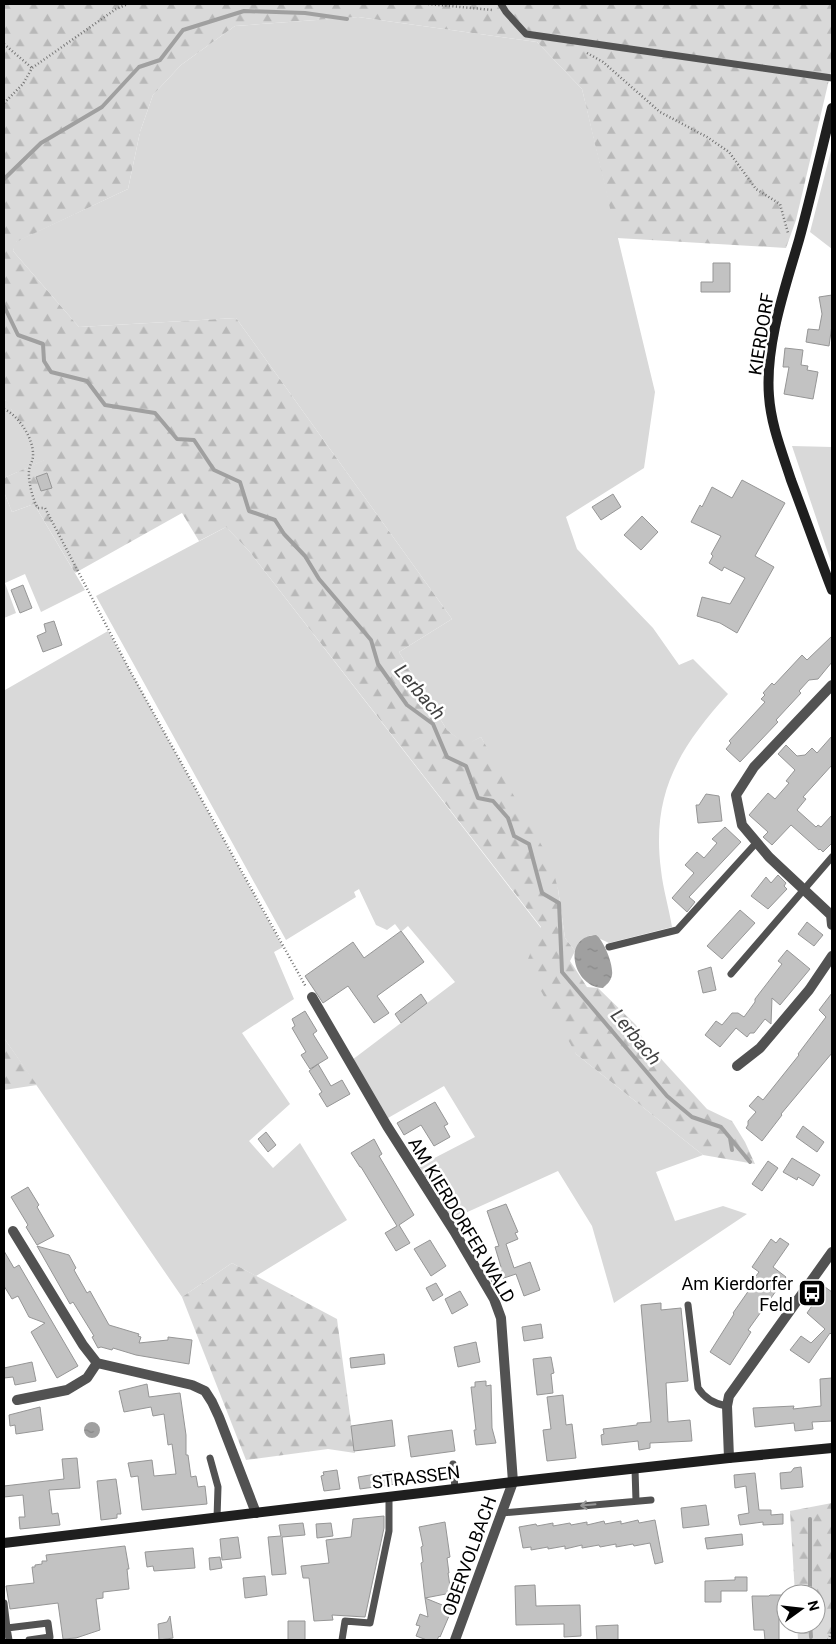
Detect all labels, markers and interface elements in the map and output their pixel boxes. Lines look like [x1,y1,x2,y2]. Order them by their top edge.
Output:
street label: KIERDORF [744,291,778,377]
water label: Lerbach [390,660,450,724]
water label: Lerbach [606,1004,666,1070]
street label: AM KIERDORFER WALD [404,1133,520,1307]
place label: Am Kierdorfer Feld [682,1273,793,1315]
bus stop icon: Am Kierdorfer Feld [797,1278,827,1308]
street label: STRASSEN [371,1461,461,1493]
street label: OBERVOLBACH [438,1493,500,1619]
one-way arrow [580,1501,596,1510]
north arrow [776,1584,826,1634]
text: N [805,1599,823,1612]

